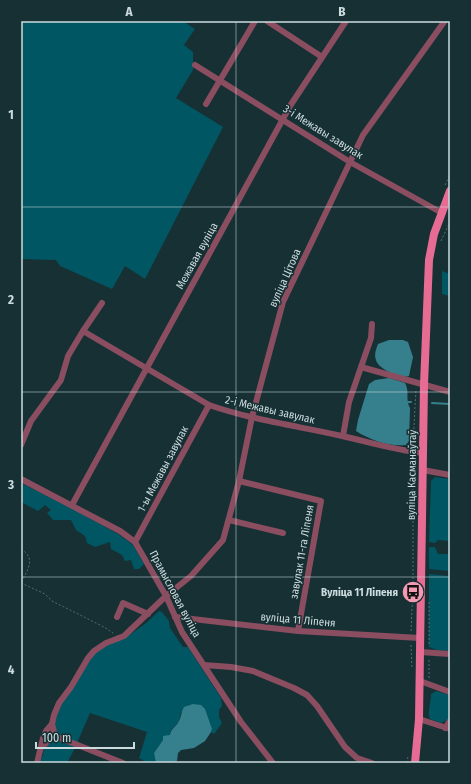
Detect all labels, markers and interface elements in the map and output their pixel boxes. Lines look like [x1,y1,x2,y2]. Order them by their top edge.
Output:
text: A [124,4,133,19]
text: B [338,4,346,19]
street label: 3-і Межавы завулак [281,102,366,162]
text: 1 [8,107,14,122]
street label: Межавая вуліца [173,220,221,292]
street label: вуліца Цітова [266,247,304,309]
text: 2 [7,292,14,307]
street label: 2-і Межавы завулак [224,393,317,427]
street label: 1-ы Межавы завулак [135,423,192,514]
street label: вуліца Касманаўтаў [405,430,419,520]
text: 3 [7,477,14,492]
street label: завулак 11-га Ліпеня [287,504,317,600]
street label: Прамысловая вуліца [147,548,203,640]
bus stop icon: Вуліца 11 Ліпеня [400,579,426,605]
place label: Вуліца 11 Ліпеня [321,586,398,599]
street label: вуліца 11 Ліпеня [260,610,336,630]
text: 4 [8,662,15,677]
scale bar [36,724,134,750]
text: 100 m [42,731,71,745]

